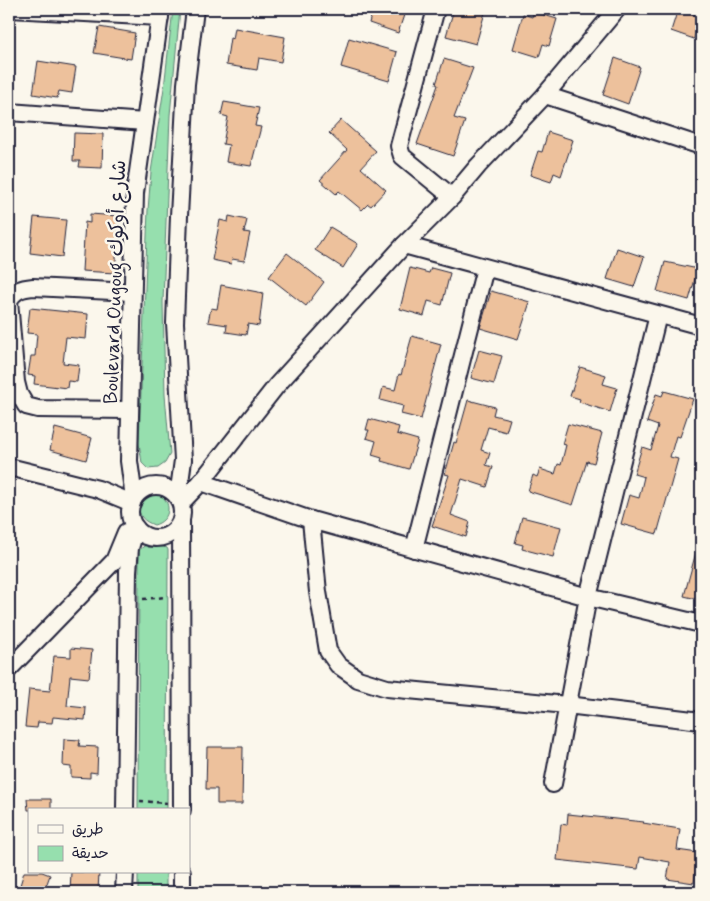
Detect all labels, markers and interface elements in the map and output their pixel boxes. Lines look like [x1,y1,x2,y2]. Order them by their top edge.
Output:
street label: Boulevard Ougoug شارع أوكوك [98,160,135,405]
legend [28,808,190,874]
text: طريق [72,820,104,840]
text: حديقة [72,844,109,864]

